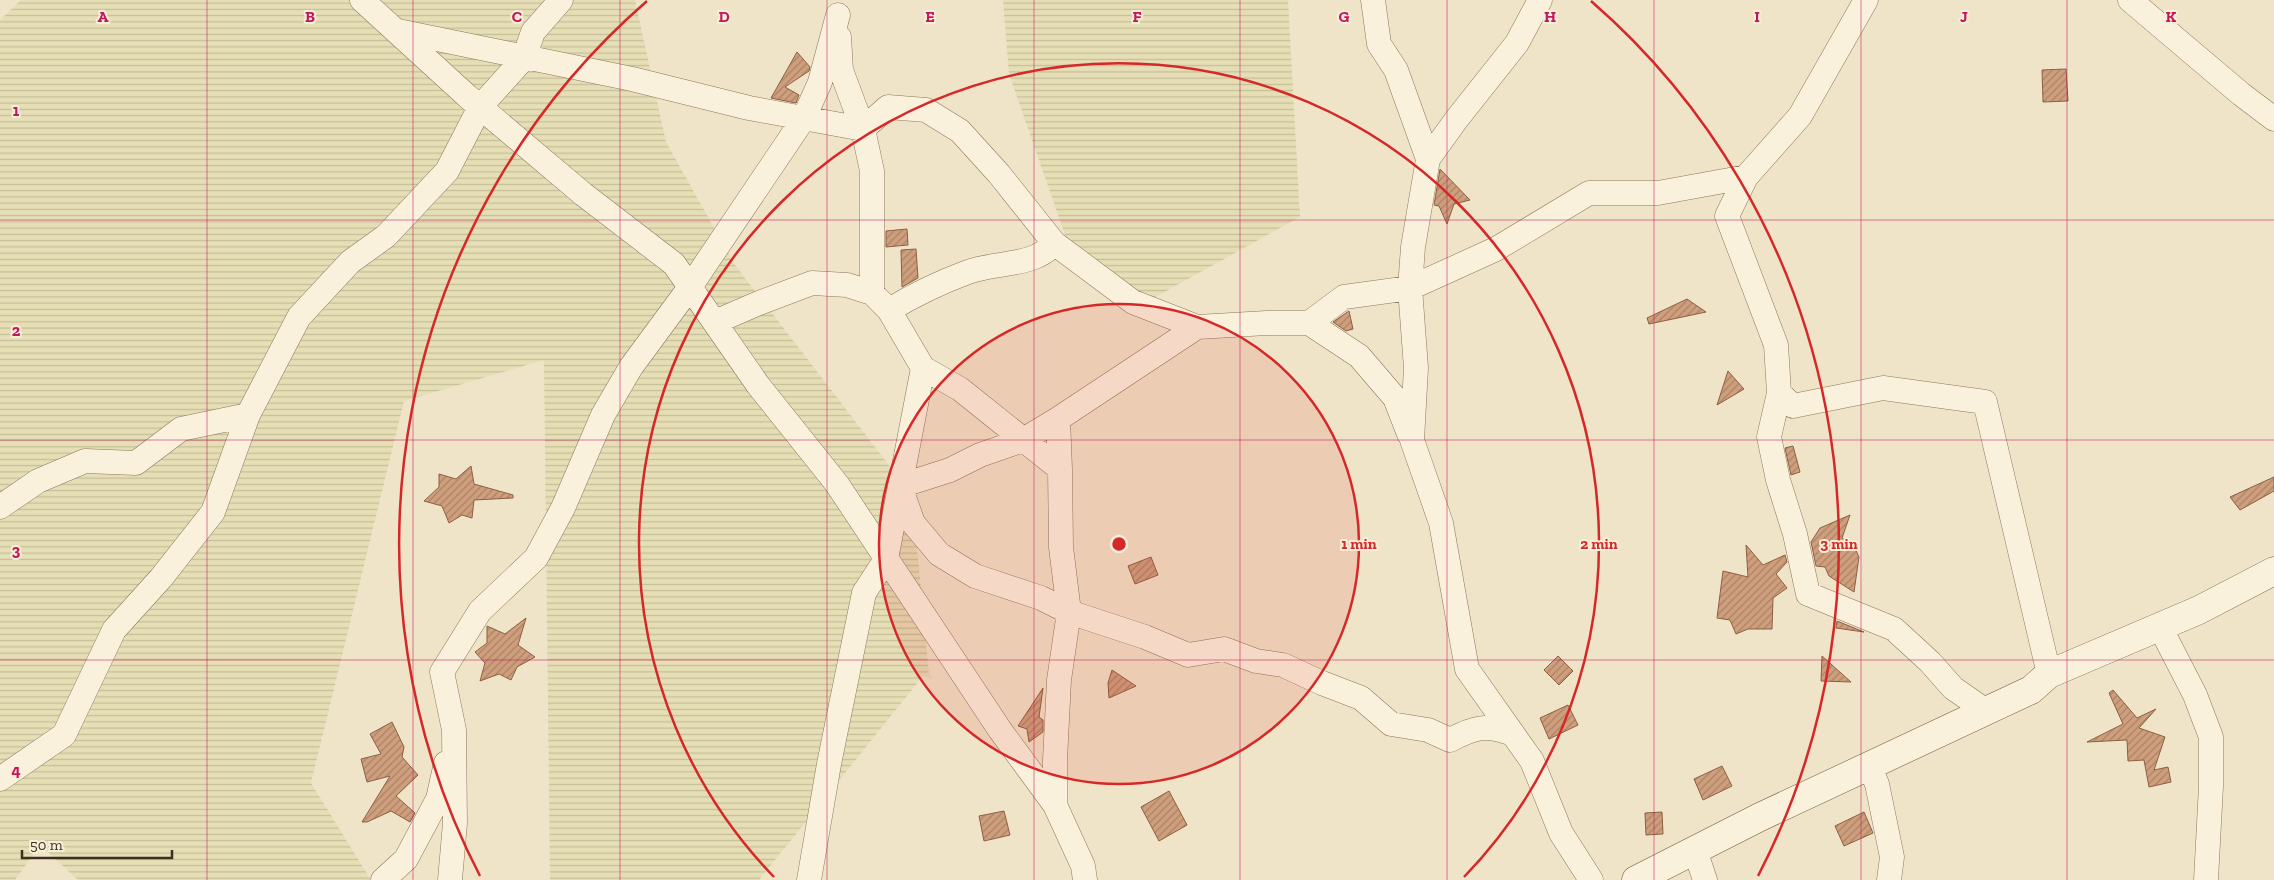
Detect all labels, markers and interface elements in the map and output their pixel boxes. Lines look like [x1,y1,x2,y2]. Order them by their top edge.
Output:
text: A [98,7,109,26]
text: B [305,7,315,26]
text: C [512,7,522,26]
text: D [718,7,730,26]
text: E [925,7,935,26]
text: F [1132,7,1142,26]
text: G [1339,7,1350,26]
text: H [1544,7,1556,26]
text: I [1754,7,1760,26]
text: J [1960,7,1968,26]
text: K [2166,7,2177,26]
text: 1 [13,101,20,120]
text: 2 [12,321,21,340]
centre of rings [1110,535,1128,553]
text: 1 min [1341,535,1377,553]
text: 2 min [1580,535,1618,553]
text: 3 min [1820,535,1858,553]
text: 3 [12,541,21,560]
text: 4 [11,761,21,780]
scale bar [22,828,172,860]
text: 50 m [30,836,63,854]

